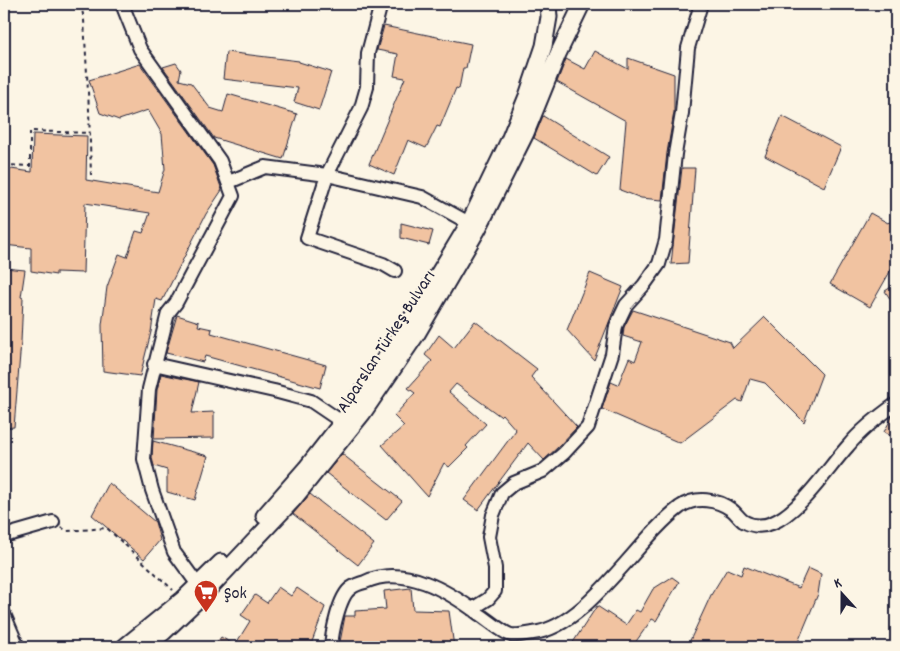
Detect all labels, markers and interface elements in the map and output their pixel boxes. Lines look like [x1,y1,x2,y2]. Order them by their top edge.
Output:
street label: Alparslan Türkeş Bulvarı [332,266,443,419]
north arrow [818,568,868,618]
text: K [831,573,845,594]
supermarket icon: Şok [193,579,219,613]
place label: Şok [224,582,247,607]

